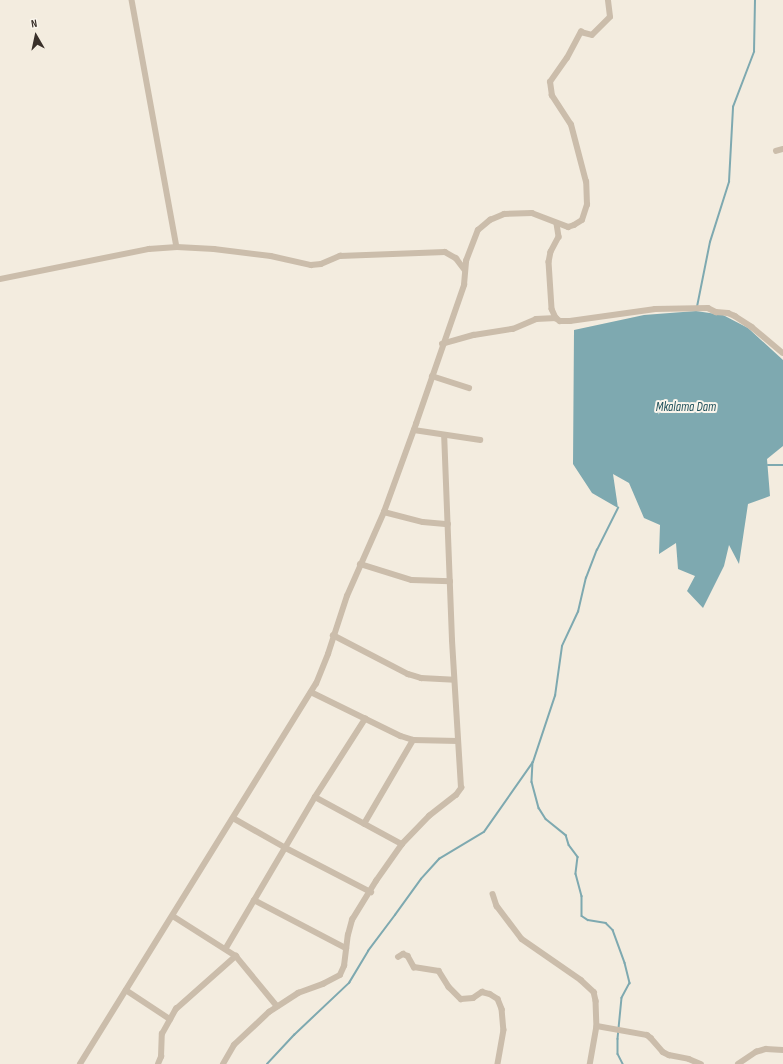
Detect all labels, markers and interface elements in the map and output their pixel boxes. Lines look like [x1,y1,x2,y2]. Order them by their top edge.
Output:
north arrow [16,16,56,56]
text: N [30,17,38,31]
water label: Mkalama Dam [656,399,716,415]

